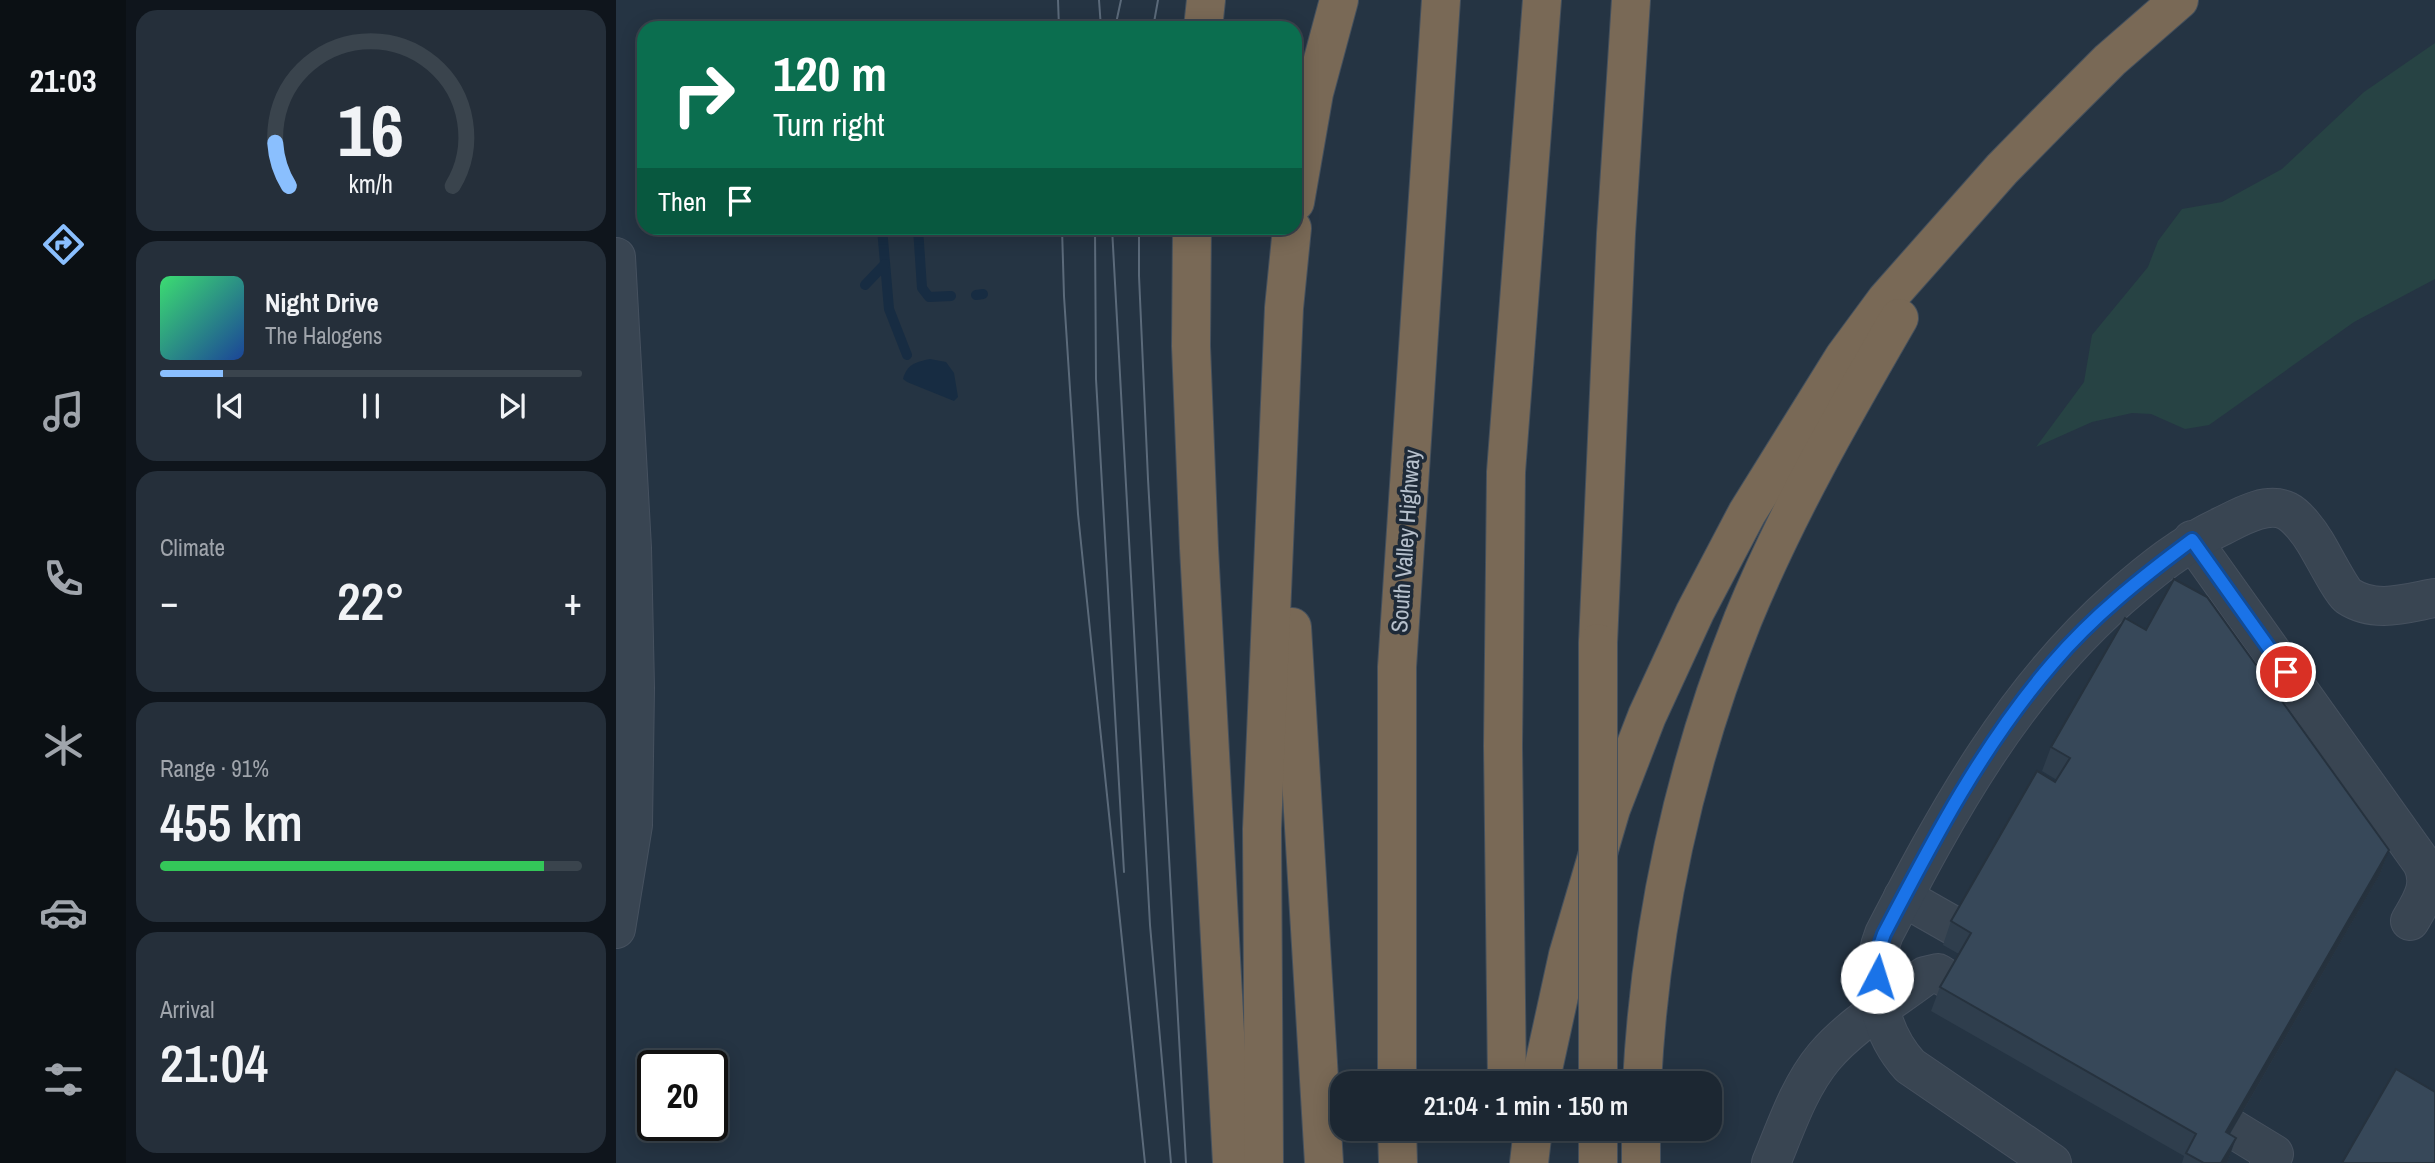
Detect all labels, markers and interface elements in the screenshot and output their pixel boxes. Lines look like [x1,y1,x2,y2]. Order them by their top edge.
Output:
text: 120 m [773,40,887,106]
icon: right [658,49,749,140]
text: 21:03 [29,59,97,102]
text: 16 [338,82,404,180]
text: Turn right [773,103,885,146]
text: km/h [349,167,393,201]
icon: arrive [721,182,759,220]
text: Then [658,184,707,219]
icon: directions [39,220,88,269]
text: Night Drive [265,285,379,320]
text: The Halogens [265,320,382,351]
icon: music [39,387,88,436]
icon: previous [211,387,249,425]
icon: pause [352,387,390,425]
icon: next [493,387,531,425]
street label: South Valley Highway [1383,448,1427,633]
text: Climate [160,532,225,563]
icon: phone [39,554,88,603]
text: 22° [337,566,405,636]
text: − [160,576,178,627]
text: + [564,576,582,627]
pin [2256,642,2316,702]
icon: arrive [2267,653,2305,691]
icon: climate [39,721,88,770]
text: Range · 91% [160,753,269,784]
text: 455 km [160,787,303,857]
icon: car [39,888,88,937]
position arrow [1840,940,1914,1014]
text: Arrival [160,994,215,1025]
text: 21:04 [160,1028,268,1098]
speed limit sign: 20 [637,1050,728,1141]
icon: filters [39,1055,88,1104]
text: 21:04 · 1 min · 150 m [1424,1088,1628,1123]

